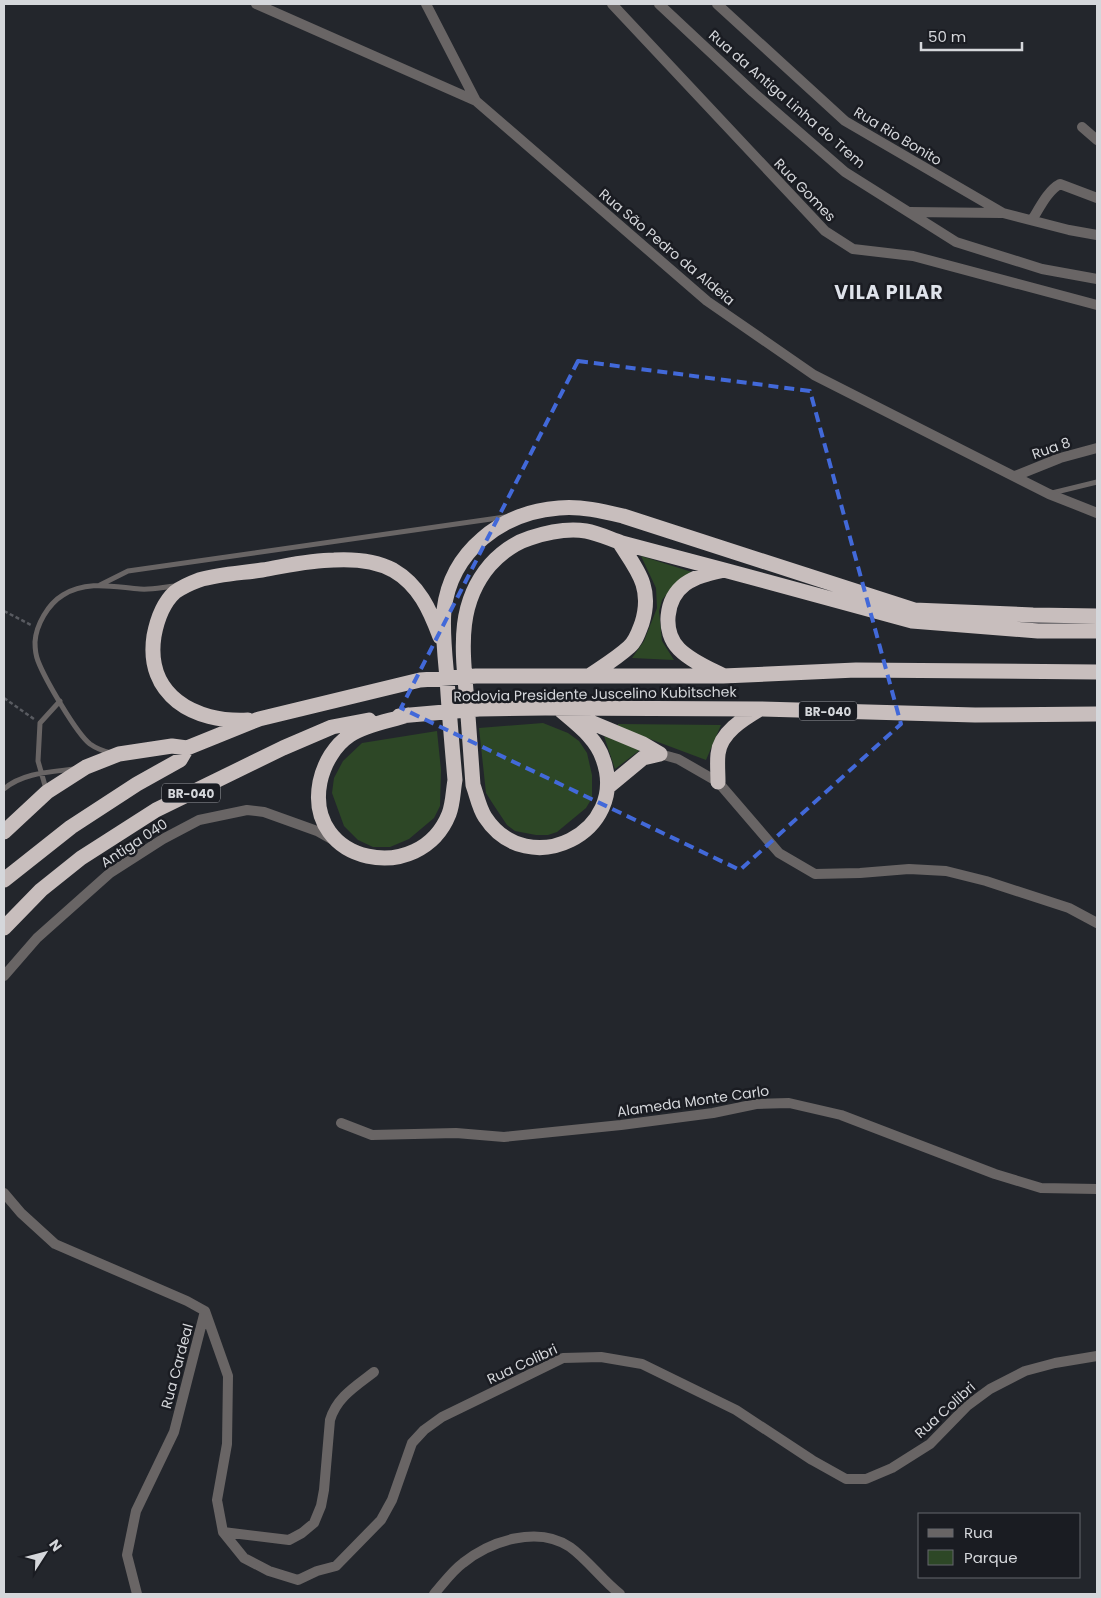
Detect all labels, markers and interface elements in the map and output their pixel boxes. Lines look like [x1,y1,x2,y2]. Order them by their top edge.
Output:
scale bar [921,20,1022,52]
street label: Rua da Antiga Linha do Trem [704,25,870,173]
text: 50 m [928,26,966,47]
street label: Rua Rio Bonito [850,102,946,170]
street label: Rua Gomes [770,154,840,226]
street label: Rua São Pedro da Aldeia [595,184,739,310]
district label: VILA PILAR [834,279,944,306]
street label: Rua 8 [1029,432,1073,464]
street label: Rodovia Presidente Juscelino Kubitschek [453,682,738,706]
road number: BR-040 [799,701,857,720]
road number: BR-040 [162,784,220,802]
street label: Antiga 040 [97,814,171,872]
street label: Alameda Monte Carlo [616,1080,770,1122]
street label: Rua Cardeal [156,1321,198,1411]
street label: Rua Colibri [484,1339,560,1389]
street label: Rua Colibri [910,1377,980,1443]
legend [918,1513,1081,1578]
text: Rua [964,1522,993,1543]
north arrow [20,1528,70,1578]
text: N [44,1535,67,1555]
text: Parque [964,1547,1017,1568]

